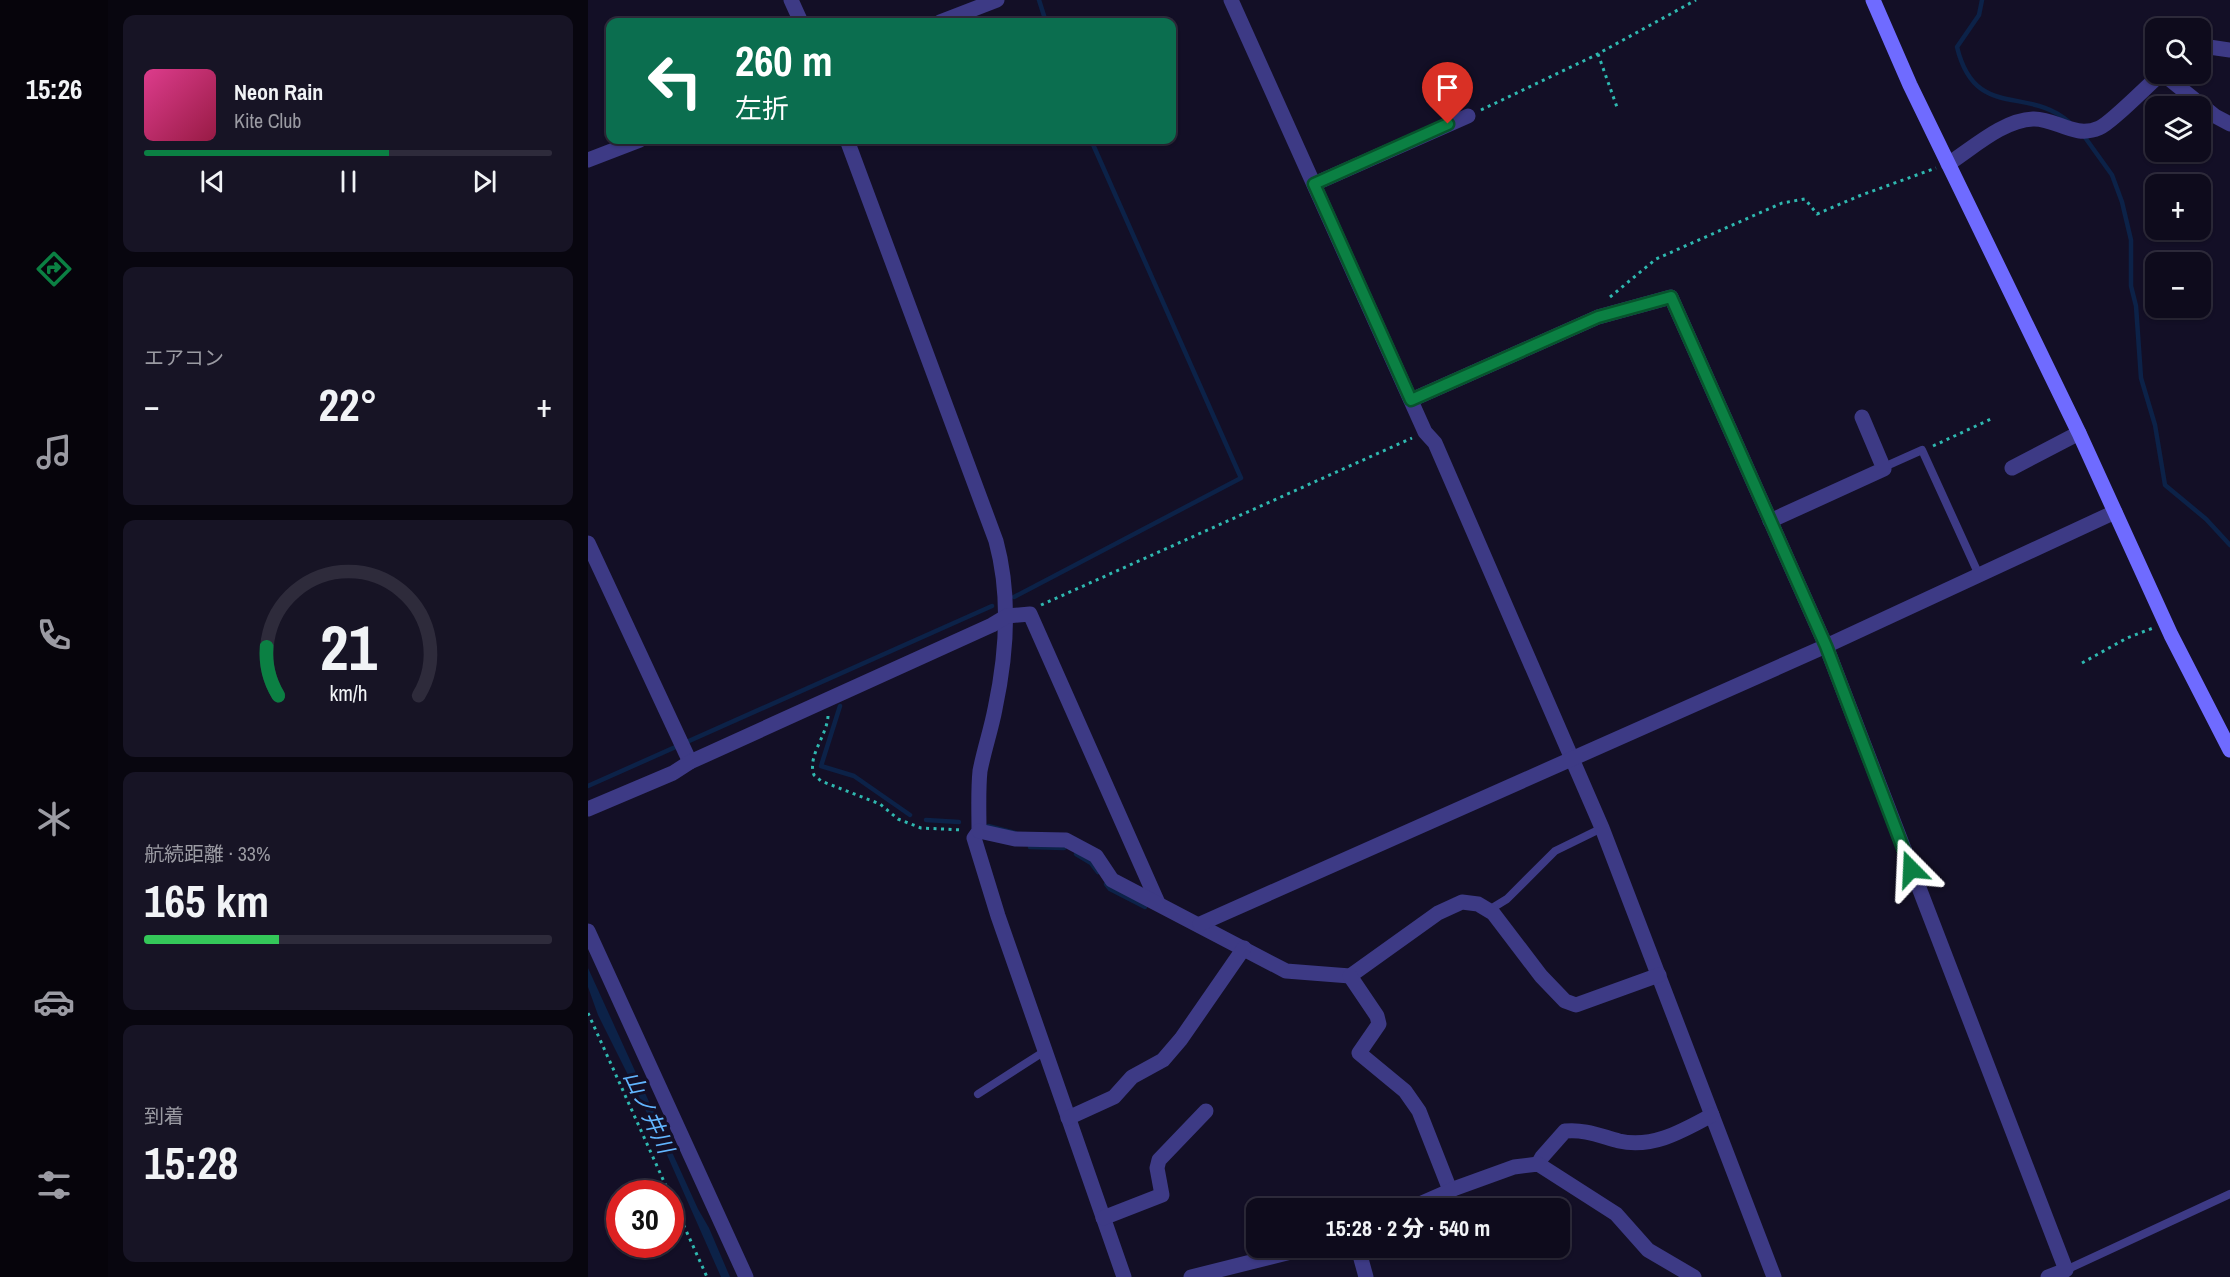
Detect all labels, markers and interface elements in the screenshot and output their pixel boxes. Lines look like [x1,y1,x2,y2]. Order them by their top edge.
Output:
map controls [2145,18,2211,318]
button: search [2145,18,2211,84]
text: 260 m [735,33,833,89]
icon: left [636,42,714,120]
pin [1422,62,1473,124]
text: 15:26 [26,71,82,107]
icon: arrive [1431,71,1464,104]
text: Neon Rain [234,77,323,107]
text: 左折 [735,90,789,126]
button: layers [2145,96,2211,162]
text: Kite Club [234,107,301,134]
icon: previous [196,165,229,198]
icon: pause [332,165,365,198]
icon: next [468,165,501,198]
button: + [2145,174,2211,240]
icon: directions [33,248,75,290]
button: − [2145,252,2211,318]
text: エアコン [144,344,224,371]
text: 22° [318,374,378,435]
text: − [144,383,160,427]
text: + [536,383,552,427]
icon: music [33,431,75,473]
text: 21 [320,605,377,689]
icon: phone [33,614,75,656]
text: km/h [329,679,367,708]
icon: climate [33,798,75,840]
position arrow [1879,837,1943,901]
text: 航続距離 · 33% [144,840,271,867]
text: 165 km [144,870,269,931]
icon: car [33,981,75,1023]
water label: 山ノ井川 [617,1066,682,1160]
text: 到着 [144,1102,184,1129]
text: 15:28 [144,1132,238,1193]
icon: filters [33,1164,75,1206]
speed limit sign: 30 [606,1180,684,1258]
text: 15:28 · 2 分 · 540 m [1326,1213,1490,1243]

